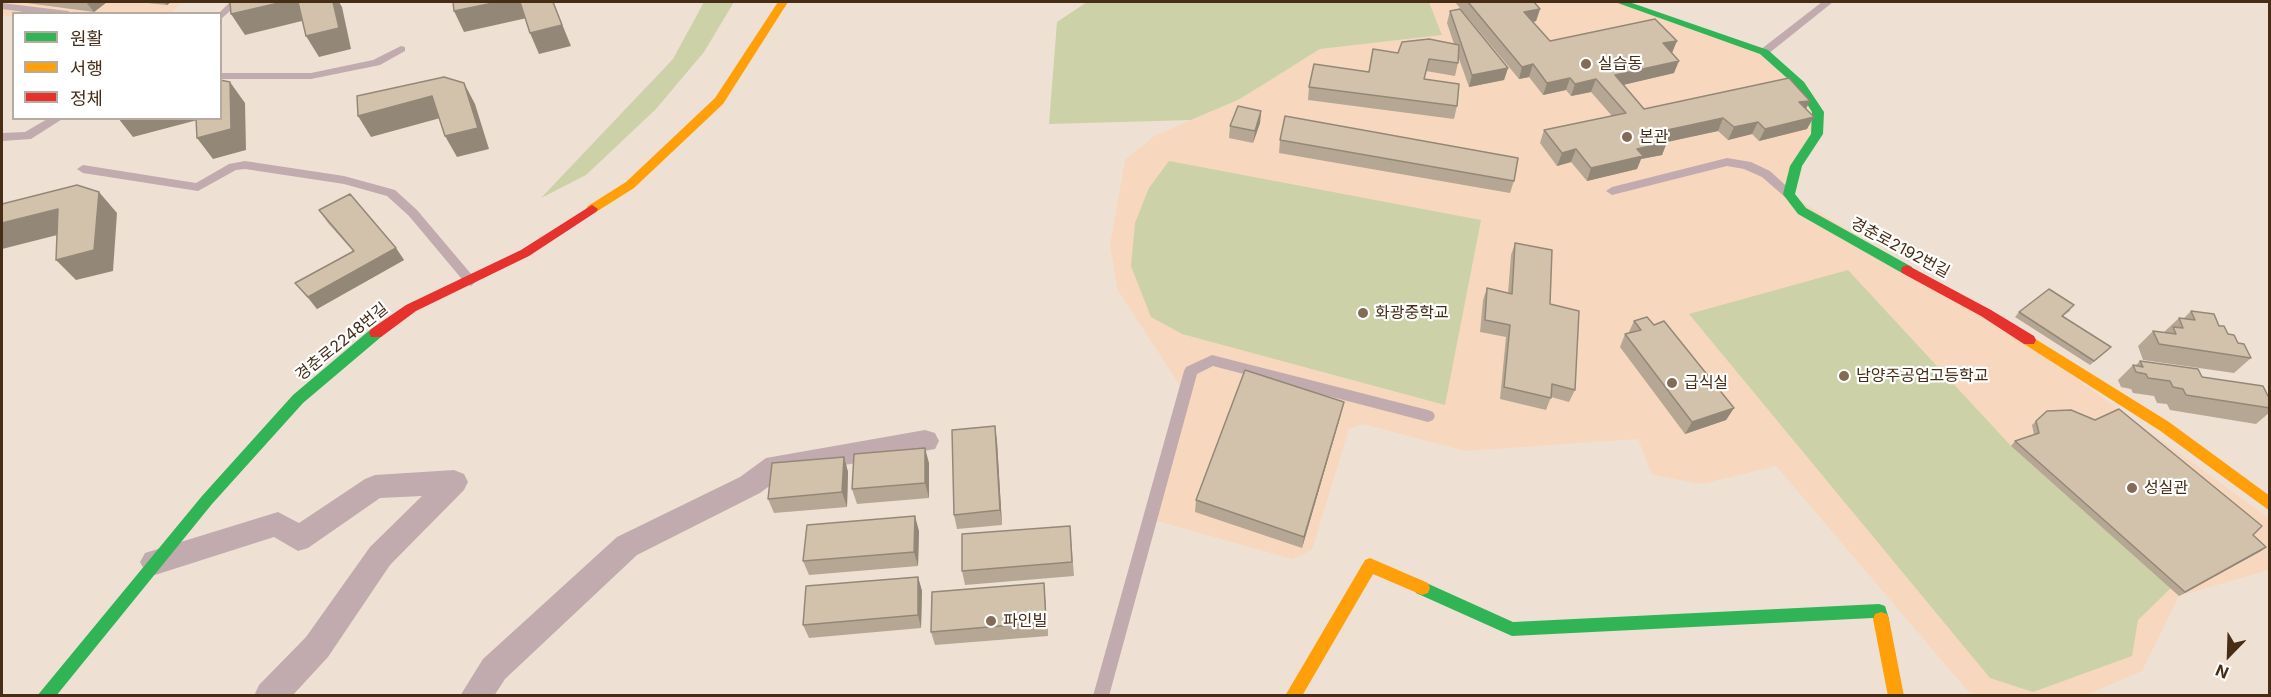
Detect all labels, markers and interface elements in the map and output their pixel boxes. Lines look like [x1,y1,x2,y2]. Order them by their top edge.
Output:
legend [12,12,222,120]
text: 원활 [70,28,103,49]
place label: 실습동 [1598,54,1642,74]
marker: 실습동 [1579,57,1593,71]
text: 서행 [70,58,103,79]
text: 정체 [70,88,103,109]
place label: 본관 [1639,127,1668,147]
marker: 본관 [1620,130,1634,144]
street label: 경춘로2192번길 [1847,214,1953,282]
street label: 경춘로2248번길 [292,299,392,385]
place label: 화광중학교 [1375,303,1449,323]
marker: 화광중학교 [1356,306,1370,320]
place label: 남양주공업고등학교 [1856,366,1988,386]
marker: 남양주공업고등학교 [1837,369,1851,383]
place label: 급식실 [1684,373,1728,393]
marker: 급식실 [1665,376,1679,390]
place label: 성실관 [2144,478,2188,498]
marker: 성실관 [2125,481,2139,495]
place label: 파인빌 [1003,611,1047,631]
marker: 파인빌 [984,614,998,628]
north arrow [2199,625,2259,685]
text: N [2212,660,2231,683]

